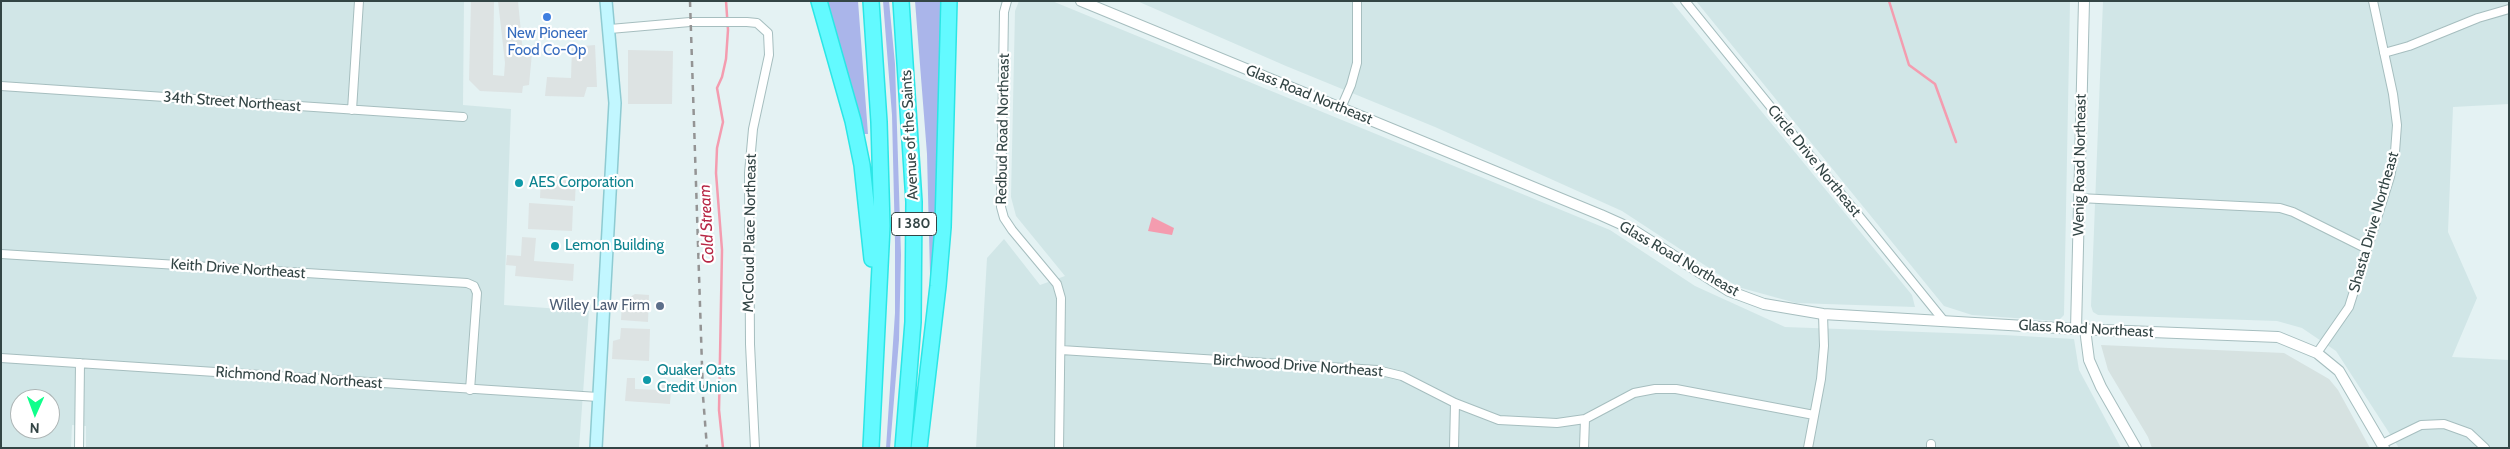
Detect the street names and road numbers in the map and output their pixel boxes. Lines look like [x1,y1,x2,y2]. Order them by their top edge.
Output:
street label: Redbud Road Northeast [993,53,1013,205]
street label: Glass Road Northeast [1243,61,1375,129]
street label: Avenue of the Saints [898,69,922,201]
street label: 34th Street Northeast [163,88,301,116]
street label: Wenig Road Northeast [2070,94,2090,236]
street label: Circle Drive Northeast [1763,102,1865,220]
street label: Shasta Drive Northeast [2345,150,2403,294]
street label: McCloud Place Northeast [740,153,760,313]
road number: I 380 [892,212,936,235]
street label: Glass Road Northeast [1616,217,1742,301]
street label: Keith Drive Northeast [170,255,306,283]
street label: Glass Road Northeast [2018,316,2154,342]
street label: Birchwood Drive Northeast [1213,351,1383,381]
street label: Richmond Road Northeast [215,363,383,393]

